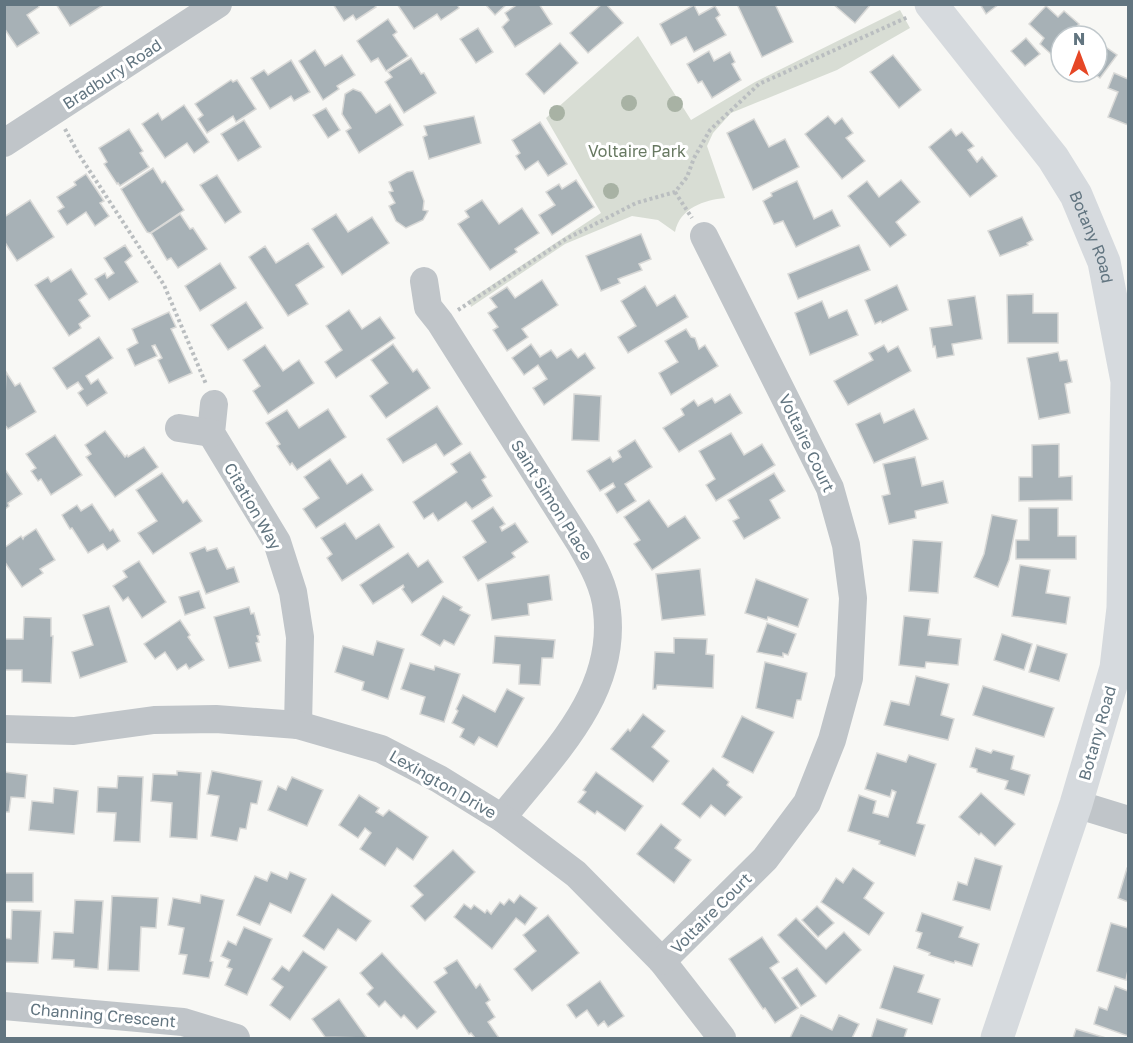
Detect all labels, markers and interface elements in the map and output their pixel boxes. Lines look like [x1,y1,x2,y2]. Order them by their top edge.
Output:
north arrow [1049,24,1109,84]
text: N [1073,29,1085,49]
street label: Bradbury Road [59,35,165,113]
park label: Voltaire Park [588,141,686,161]
street label: Botany Road [1065,188,1118,285]
street label: Voltaire Court [775,391,839,495]
street label: Saint Simon Place [507,436,597,564]
street label: Citation Way [220,459,286,553]
street label: Botany Road [1074,683,1120,783]
street label: Lexington Drive [386,745,500,823]
street label: Voltaire Court [666,868,756,958]
street label: Channing Crescent [29,999,177,1031]

